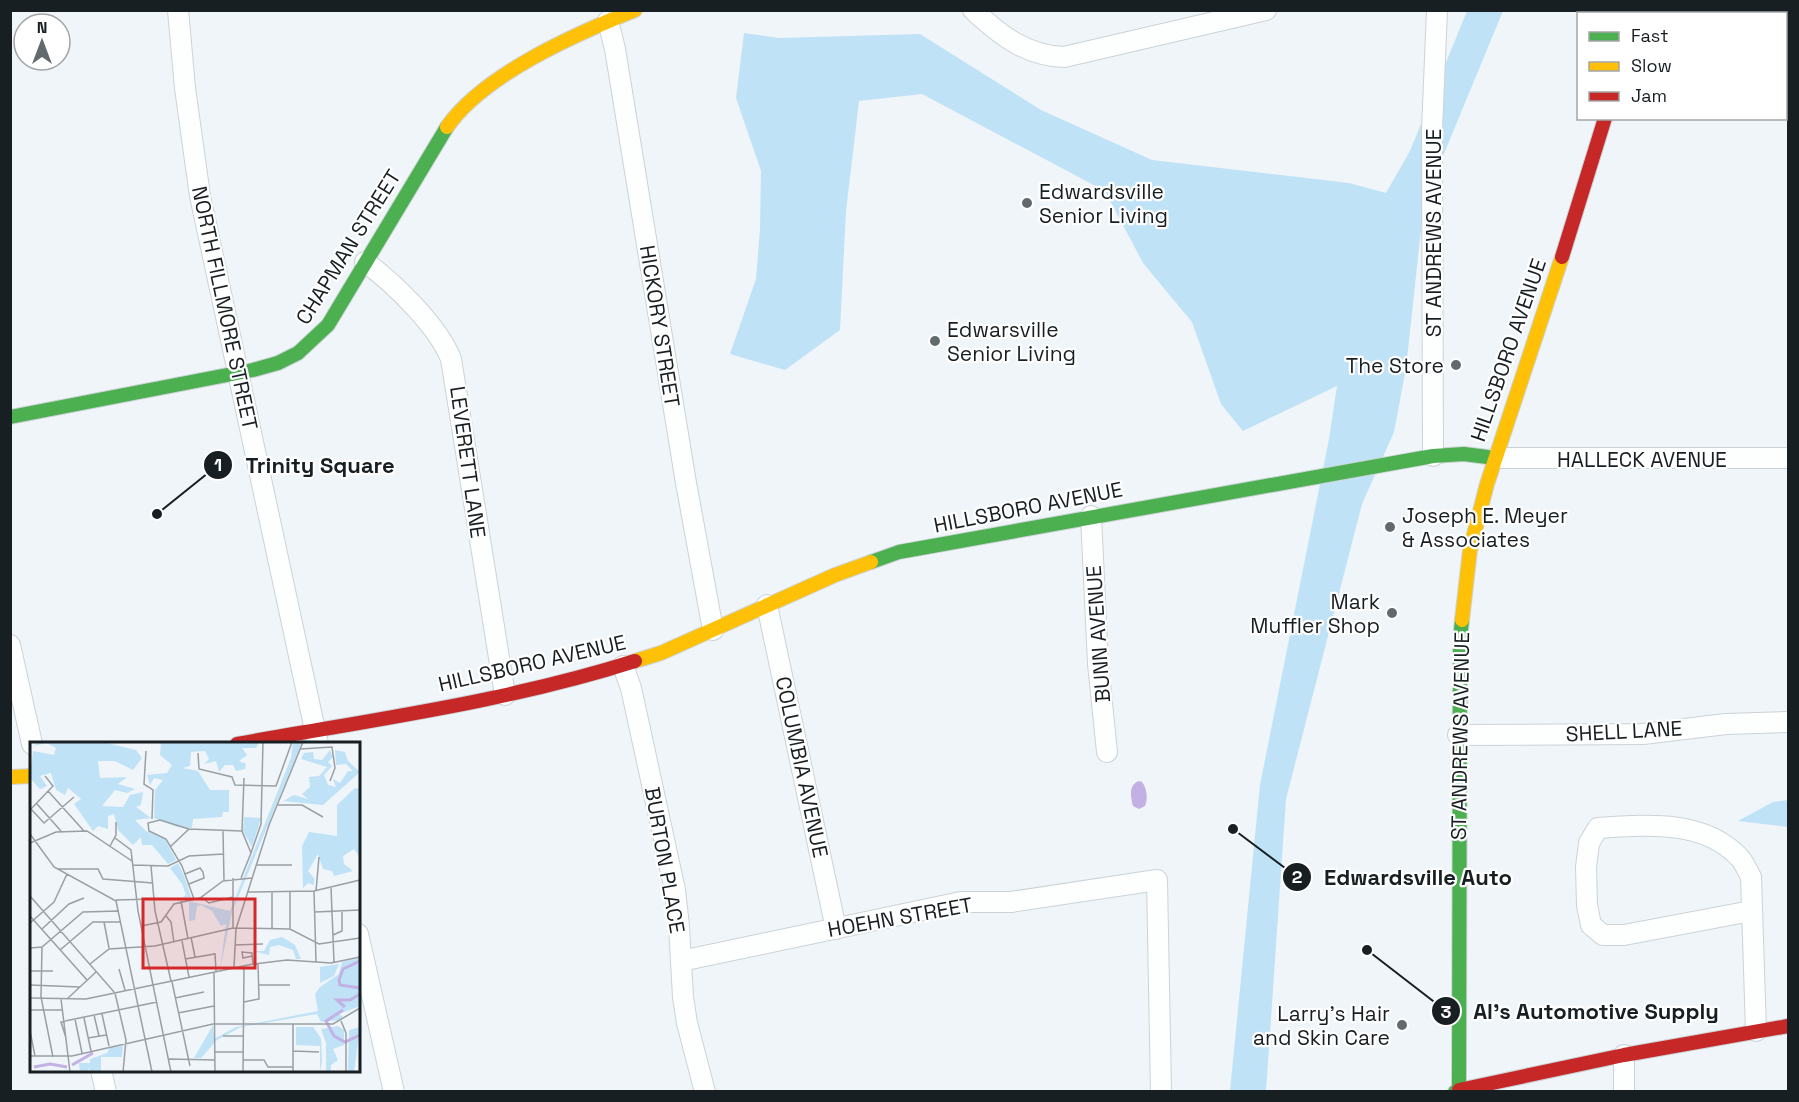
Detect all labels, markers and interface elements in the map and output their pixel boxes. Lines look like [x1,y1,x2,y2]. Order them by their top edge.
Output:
north arrow [12,12,72,72]
legend [1577,12,1787,120]
text: N [37,17,47,38]
text: Fast [1631,24,1668,47]
text: Slow [1631,54,1672,77]
text: Jam [1631,84,1667,107]
street label: ST ANDREWS AVENUE [1420,129,1447,337]
street label: CHAPMAN STREET [289,165,407,329]
place label: Edwardsville Senior Living [1039,178,1168,229]
street label: NORTH FILLMORE STREET [186,184,264,432]
marker: Edwardsville Senior Living [1020,196,1034,210]
street label: HICKORY STREET [634,243,686,409]
street label: HILLSBORO AVENUE [1464,255,1552,445]
place label: Edwarsville Senior Living [947,316,1076,367]
marker: Edwarsville Senior Living [928,334,942,348]
place label: The Store [1346,352,1444,379]
marker: The Store [1449,358,1463,372]
street label: LEVERETT LANE [444,384,492,540]
callout: Trinity Square [203,445,407,485]
street label: HALLECK AVENUE [1557,446,1727,473]
text: Trinity Square [245,451,395,479]
text: 1 [214,453,222,476]
street label: HILLSBORO AVENUE [931,475,1125,539]
place label: Joseph E. Meyer & Associates [1402,502,1568,553]
marker: Joseph E. Meyer & Associates [1383,520,1397,534]
street label: BUNN AVENUE [1080,564,1116,704]
place label: Mark Muffler Shop [1250,588,1380,639]
marker: Mark Muffler Shop [1385,606,1399,620]
street label: HILLSBORO AVENUE [436,628,628,698]
street label: ST ANDREWS AVENUE [1445,632,1475,840]
street label: COLUMBIA AVENUE [770,674,834,860]
street label: SHELL LANE [1565,714,1683,748]
inset map [30,742,360,1072]
street label: BURTON PLACE [639,785,691,935]
callout: Edwardsville Auto [1282,857,1524,897]
text: Edwardsville Auto [1324,863,1512,891]
text: 2 [1292,865,1303,888]
street label: HOEHN STREET [825,891,975,943]
callout: Al's Automotive Supply [1431,991,1731,1031]
text: Al's Automotive Supply [1473,997,1719,1025]
place label: Larry's Hair and Skin Care [1253,1000,1390,1051]
text: 3 [1441,1000,1452,1023]
marker: Larry's Hair and Skin Care [1395,1018,1409,1032]

